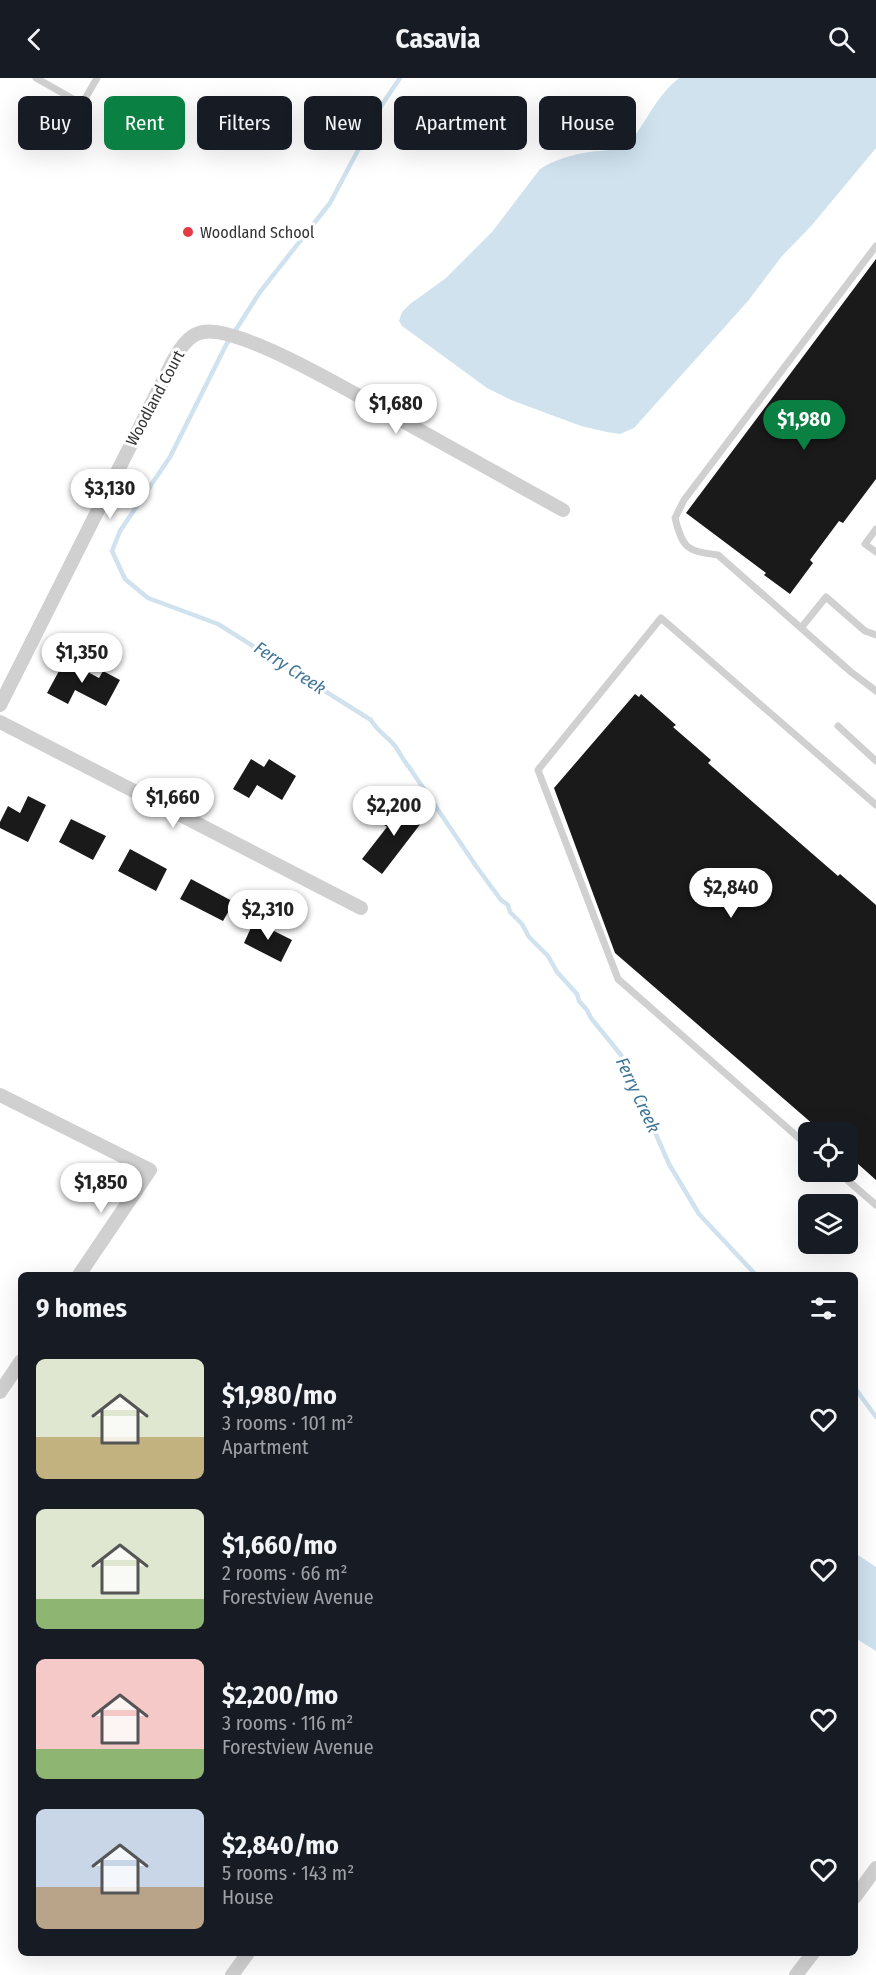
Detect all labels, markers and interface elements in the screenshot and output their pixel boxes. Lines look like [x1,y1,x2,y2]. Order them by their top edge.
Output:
icon: back [18,23,51,56]
text: Casavia [396,23,480,55]
icon: search [825,23,858,56]
chip: Buy [18,96,92,150]
chip: Rent [104,96,185,150]
chip: Filters [197,96,292,150]
chip: New [304,96,382,150]
chip: Apartment [394,96,527,150]
chip: House [539,96,636,150]
place label: Woodland School [200,223,314,242]
marker: Woodland School [181,225,195,239]
street label: Woodland Court [122,346,188,449]
pin: $1,680 [347,384,445,435]
text: $1,680 [369,391,423,415]
pin: $1,980 [755,400,853,451]
text: $1,980 [777,407,831,431]
pin: $3,130 [61,469,159,520]
text: $3,130 [85,476,135,500]
pin: $1,350 [33,633,131,684]
water label: Ferry Creek [250,637,330,699]
text: $1,350 [56,640,108,664]
pin: $1,660 [124,778,222,829]
text: $1,660 [146,785,200,809]
pin: $2,200 [345,786,443,837]
text: $2,200 [367,793,421,817]
pin: $2,840 [682,868,780,919]
text: $2,840 [703,875,759,899]
pin: $2,310 [219,890,317,941]
text: $2,310 [242,897,294,921]
water label: Ferry Creek [611,1054,665,1136]
map controls [798,1122,858,1254]
button: locate [798,1122,858,1182]
pin: $1,850 [52,1163,150,1214]
text: $1,850 [74,1170,128,1194]
button: layers [798,1194,858,1254]
icon: filters [807,1292,840,1325]
text: 9 homes [36,1293,127,1324]
text: $1,980/mo [222,1380,337,1411]
icon: home [84,1383,156,1455]
icon: heart [807,1403,840,1436]
text: 3 rooms · 101 m² [222,1411,353,1435]
text: Apartment [222,1435,309,1459]
text: $1,660/mo [222,1530,337,1561]
icon: home [84,1533,156,1605]
icon: heart [807,1553,840,1586]
text: 2 rooms · 66 m² [222,1561,348,1585]
text: Forestview Avenue [222,1585,374,1609]
text: $2,200/mo [222,1680,338,1711]
icon: home [84,1683,156,1755]
icon: heart [807,1703,840,1736]
text: 3 rooms · 116 m² [222,1711,353,1735]
text: Forestview Avenue [222,1735,374,1759]
text: $2,840/mo [222,1830,339,1861]
icon: home [84,1833,156,1905]
icon: heart [807,1853,840,1886]
text: 5 rooms · 143 m² [222,1861,354,1885]
text: House [222,1885,274,1909]

